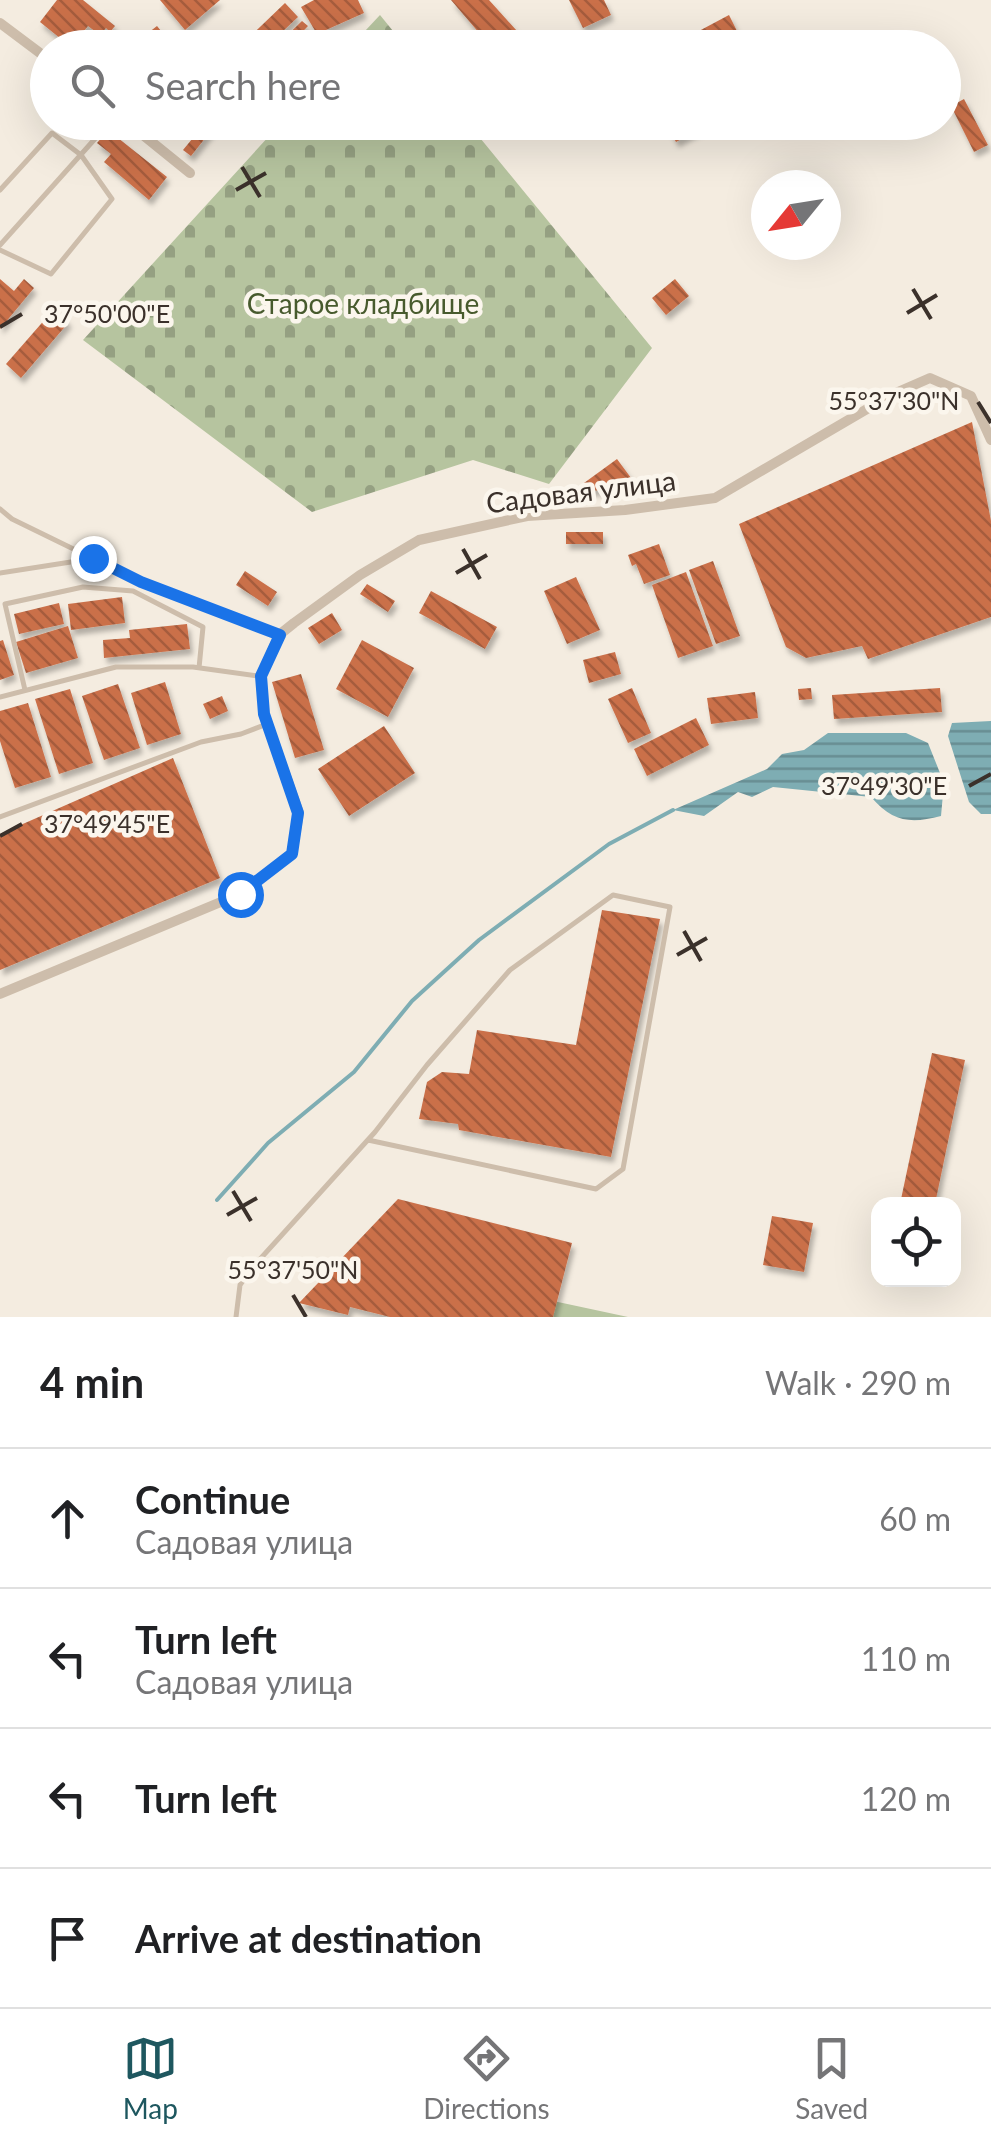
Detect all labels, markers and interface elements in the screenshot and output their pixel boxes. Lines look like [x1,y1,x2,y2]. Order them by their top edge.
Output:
search box [30,30,961,140]
icon: search [65,58,120,113]
text: Search here [145,62,341,108]
north arrow [751,170,841,260]
park label: Старое кладбище [247,286,479,320]
text: 37°50'00"E [44,298,170,328]
text: 55°37'30"N [829,385,959,415]
street label: Садовая улица [484,463,678,520]
route end [71,536,117,582]
text: 37°49'30"E [821,770,947,800]
text: 37°49'45"E [44,808,170,838]
route start [218,872,264,918]
map controls [871,1197,961,1287]
button: locate [871,1197,961,1287]
text: 55°37'50"N [228,1254,358,1284]
text: 4 min [40,1357,144,1407]
text: Walk · 290 m [765,1363,951,1402]
text: Continue [135,1476,290,1522]
icon: ahead [40,1491,95,1546]
text: 60 m [879,1499,951,1538]
text: Садовая улица [135,1522,353,1561]
text: Turn left [135,1616,277,1662]
icon: left [40,1631,95,1686]
text: 110 m [861,1639,951,1678]
text: Садовая улица [135,1662,353,1701]
icon: left [40,1771,95,1826]
text: Turn left [135,1775,277,1821]
text: 120 m [861,1779,951,1818]
icon: arrive [40,1911,95,1966]
text: Arrive at destination [135,1915,482,1961]
tab: Map [123,2031,178,2125]
tab: Directions [423,2031,550,2125]
tab: Saved [795,2031,868,2125]

